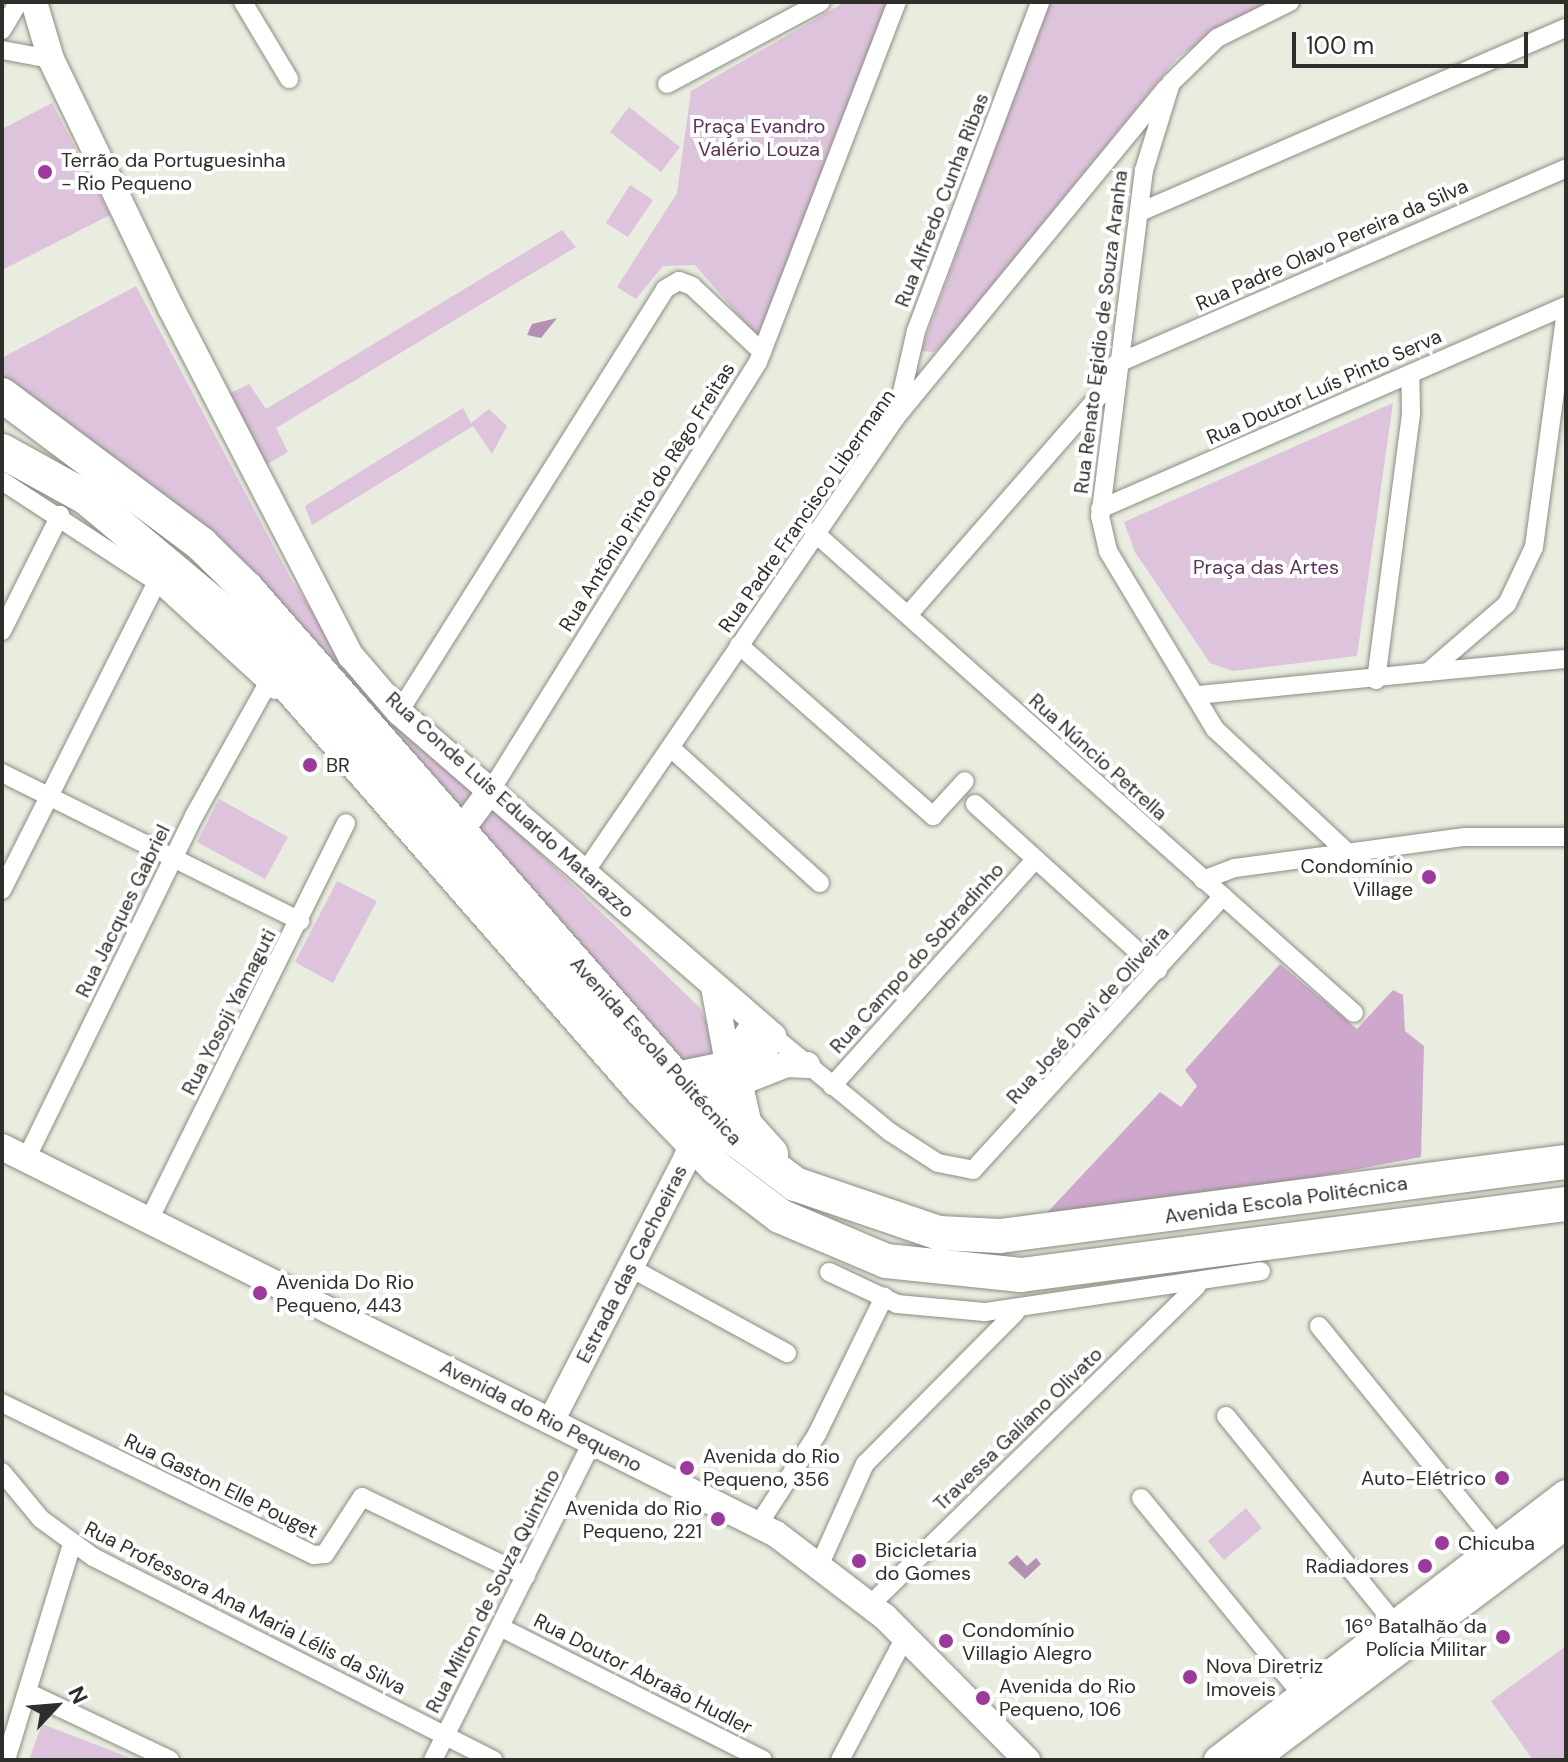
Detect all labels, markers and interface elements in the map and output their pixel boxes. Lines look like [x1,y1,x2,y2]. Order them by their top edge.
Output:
scale bar [1296,16,1532,66]
text: 100 m [1306,30,1374,61]
street label: Rua Alfredo Cunha Ribas [890,90,994,310]
park label: Praça Evandro Valério Louza [693,115,825,162]
place label: Terrão da Portuguesinha - Rio Pequeno [61,148,286,195]
marker: Terrão da Portuguesinha - Rio Pequeno [36,163,54,181]
street label: Rua Renato Egidio de Souza Aranha [1069,169,1133,495]
street label: Rua Padre Olavo Pereira da Silva [1192,174,1472,316]
street label: Rua Doutor Luís Pinto Serva [1203,324,1445,450]
street label: Rua Antônio Pinto do Rêgo Freitas [554,358,740,636]
street label: Rua Padre Francisco Libermann [714,385,900,637]
park label: Praça das Artes [1193,555,1339,579]
street label: Rua Conde Luis Eduardo Matarazzo [381,687,639,923]
street label: Rua Núncio Petrella [1024,689,1172,825]
place label: BR [326,753,350,777]
marker: BR [301,756,319,774]
street label: Rua Jacques Gabriel [71,821,175,1001]
place label: Condomínio Village [1301,854,1413,901]
street label: Rua Campo do Sobradinho [825,858,1009,1058]
marker: Condomínio Village [1420,868,1438,886]
street label: Rua José Davi de Oliveira [1002,921,1174,1109]
street label: Rua Yosoji Yamaguti [177,925,281,1099]
street label: Avenida Escola Politécnica [565,952,747,1150]
street label: Estrada das Cachoeiras [572,1161,692,1367]
street label: Avenida Escola Politécnica [1163,1171,1409,1229]
place label: Avenida Do Rio Pequeno, 443 [276,1270,414,1317]
marker: Avenida Do Rio Pequeno, 443 [251,1284,269,1302]
street label: Travessa Galiano Olivato [929,1342,1107,1516]
street label: Avenida do Rio Pequeno [436,1355,646,1477]
street label: Rua Gaston Elle Pouget [120,1429,322,1543]
place label: Avenida do Rio Pequeno, 356 [703,1444,840,1491]
marker: Avenida do Rio Pequeno, 356 [678,1459,696,1477]
street label: Rua Milton de Souza Quintino [421,1465,565,1717]
place label: Auto-Elétrico [1361,1466,1486,1490]
marker: Auto-Elétrico [1493,1469,1511,1487]
place label: Avenida do Rio Pequeno, 221 [565,1496,702,1543]
marker: Avenida do Rio Pequeno, 221 [709,1510,727,1528]
street label: Rua Professora Ana Maria Lélis da Silva [81,1516,409,1700]
place label: Chicuba [1458,1531,1535,1555]
marker: Chicuba [1433,1534,1451,1552]
place label: Bicicletaria do Gomes [875,1538,977,1585]
marker: Bicicletaria do Gomes [850,1552,868,1570]
place label: Radiadores [1305,1554,1409,1578]
marker: Radiadores [1416,1557,1434,1575]
street label: Rua Doutor Abraão Hudler [530,1608,756,1740]
place label: 16º Batalhão da Polícia Militar [1345,1614,1487,1661]
place label: Condomínio Villagio Alegro [962,1618,1092,1665]
marker: 16º Batalhão da Polícia Militar [1494,1628,1512,1646]
marker: Condomínio Villagio Alegro [937,1632,955,1650]
place label: Nova Diretriz Imoveis [1206,1654,1323,1701]
north arrow [16,1666,96,1746]
marker: Nova Diretriz Imoveis [1181,1668,1199,1686]
place label: Avenida do Rio Pequeno, 106 [999,1674,1136,1721]
text: N [61,1682,95,1709]
marker: Avenida do Rio Pequeno, 106 [974,1689,992,1707]

